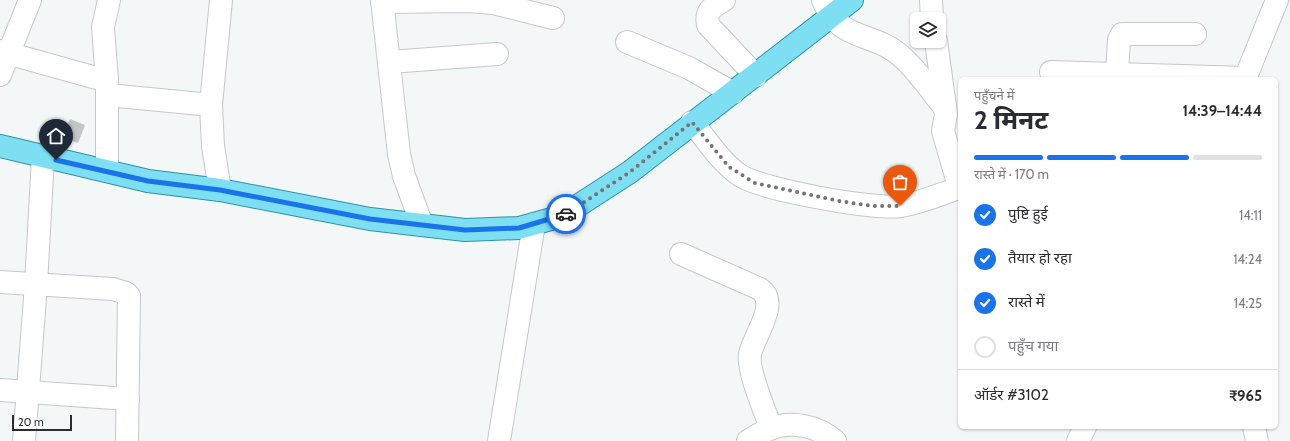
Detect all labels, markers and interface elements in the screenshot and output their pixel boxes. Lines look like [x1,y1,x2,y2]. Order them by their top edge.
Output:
map controls [910,12,946,48]
button: layers [910,12,946,48]
text: पहुँचने में [974,87,1014,103]
text: 14:39–14:44 [1182,102,1262,120]
text: 2 मिनट [974,104,1048,136]
pin [39,119,73,160]
icon: home [45,125,67,147]
pin [883,165,917,206]
text: रास्ते में · 170 m [974,166,1049,182]
icon: bag [889,171,911,193]
courier [546,194,586,234]
icon: car [555,203,577,225]
icon: check [974,204,996,226]
text: पुष्टि हुई [1008,205,1048,223]
text: 14:11 [1239,207,1262,223]
icon: check [974,248,996,270]
text: तैयार हो रहा [1008,249,1072,267]
text: 14:24 [1233,251,1262,267]
icon: check [974,292,996,314]
text: रास्ते में [1008,293,1045,311]
text: 14:25 [1234,295,1262,311]
text: पहुँच गया [1008,337,1058,355]
text: ऑर्डर #3102 [974,386,1049,404]
text: ₹965 [1229,387,1262,405]
scale bar [12,413,72,432]
text: 20 m [18,415,44,429]

